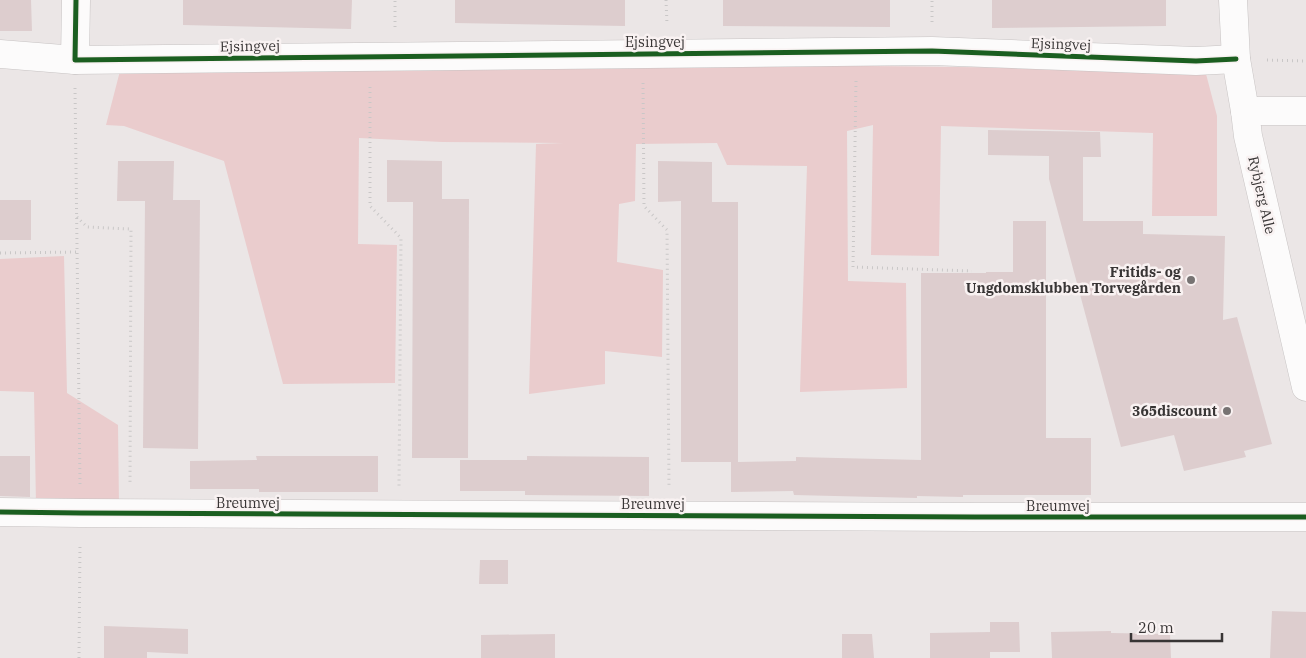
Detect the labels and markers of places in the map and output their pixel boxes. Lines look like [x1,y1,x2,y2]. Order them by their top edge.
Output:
place label: Fritids- og Ungdomsklubben Torvegården [966,263,1182,297]
marker: Fritids- og Ungdomsklubben Torvegården [1185,274,1197,286]
place label: 365discount [1132,402,1217,420]
marker: 365discount [1221,405,1233,417]

